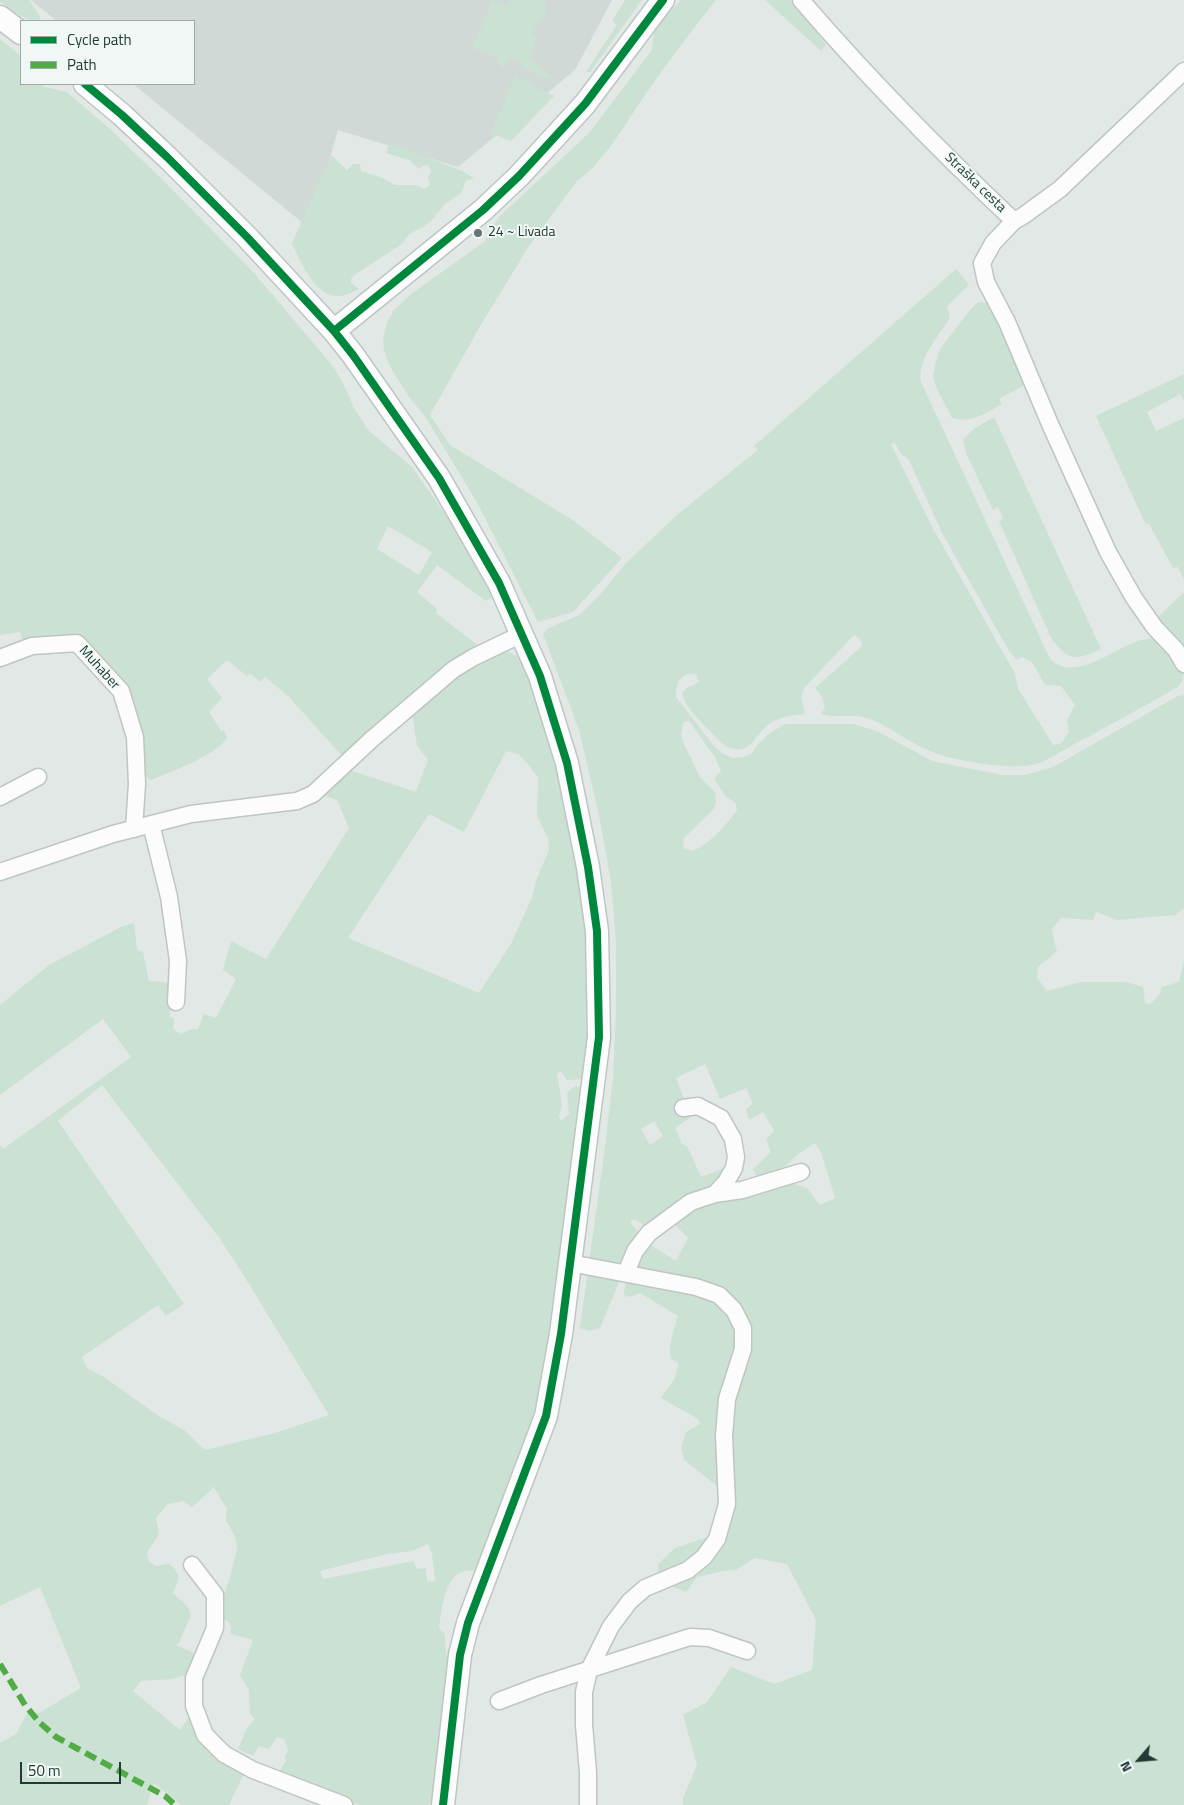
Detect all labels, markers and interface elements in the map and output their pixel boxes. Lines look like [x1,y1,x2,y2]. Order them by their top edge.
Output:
legend [20,20,195,85]
text: Cycle path [67,28,132,51]
text: Path [67,53,97,76]
street label: Straška cesta [941,150,1009,216]
place label: 24 ~ Livada [488,225,556,241]
marker: 24 ~ Livada [472,227,484,239]
street label: Muhaber [75,643,123,693]
north arrow [1114,1735,1164,1785]
scale bar [22,1752,124,1784]
text: N [1114,1758,1137,1776]
text: 50 m [28,1759,61,1782]

